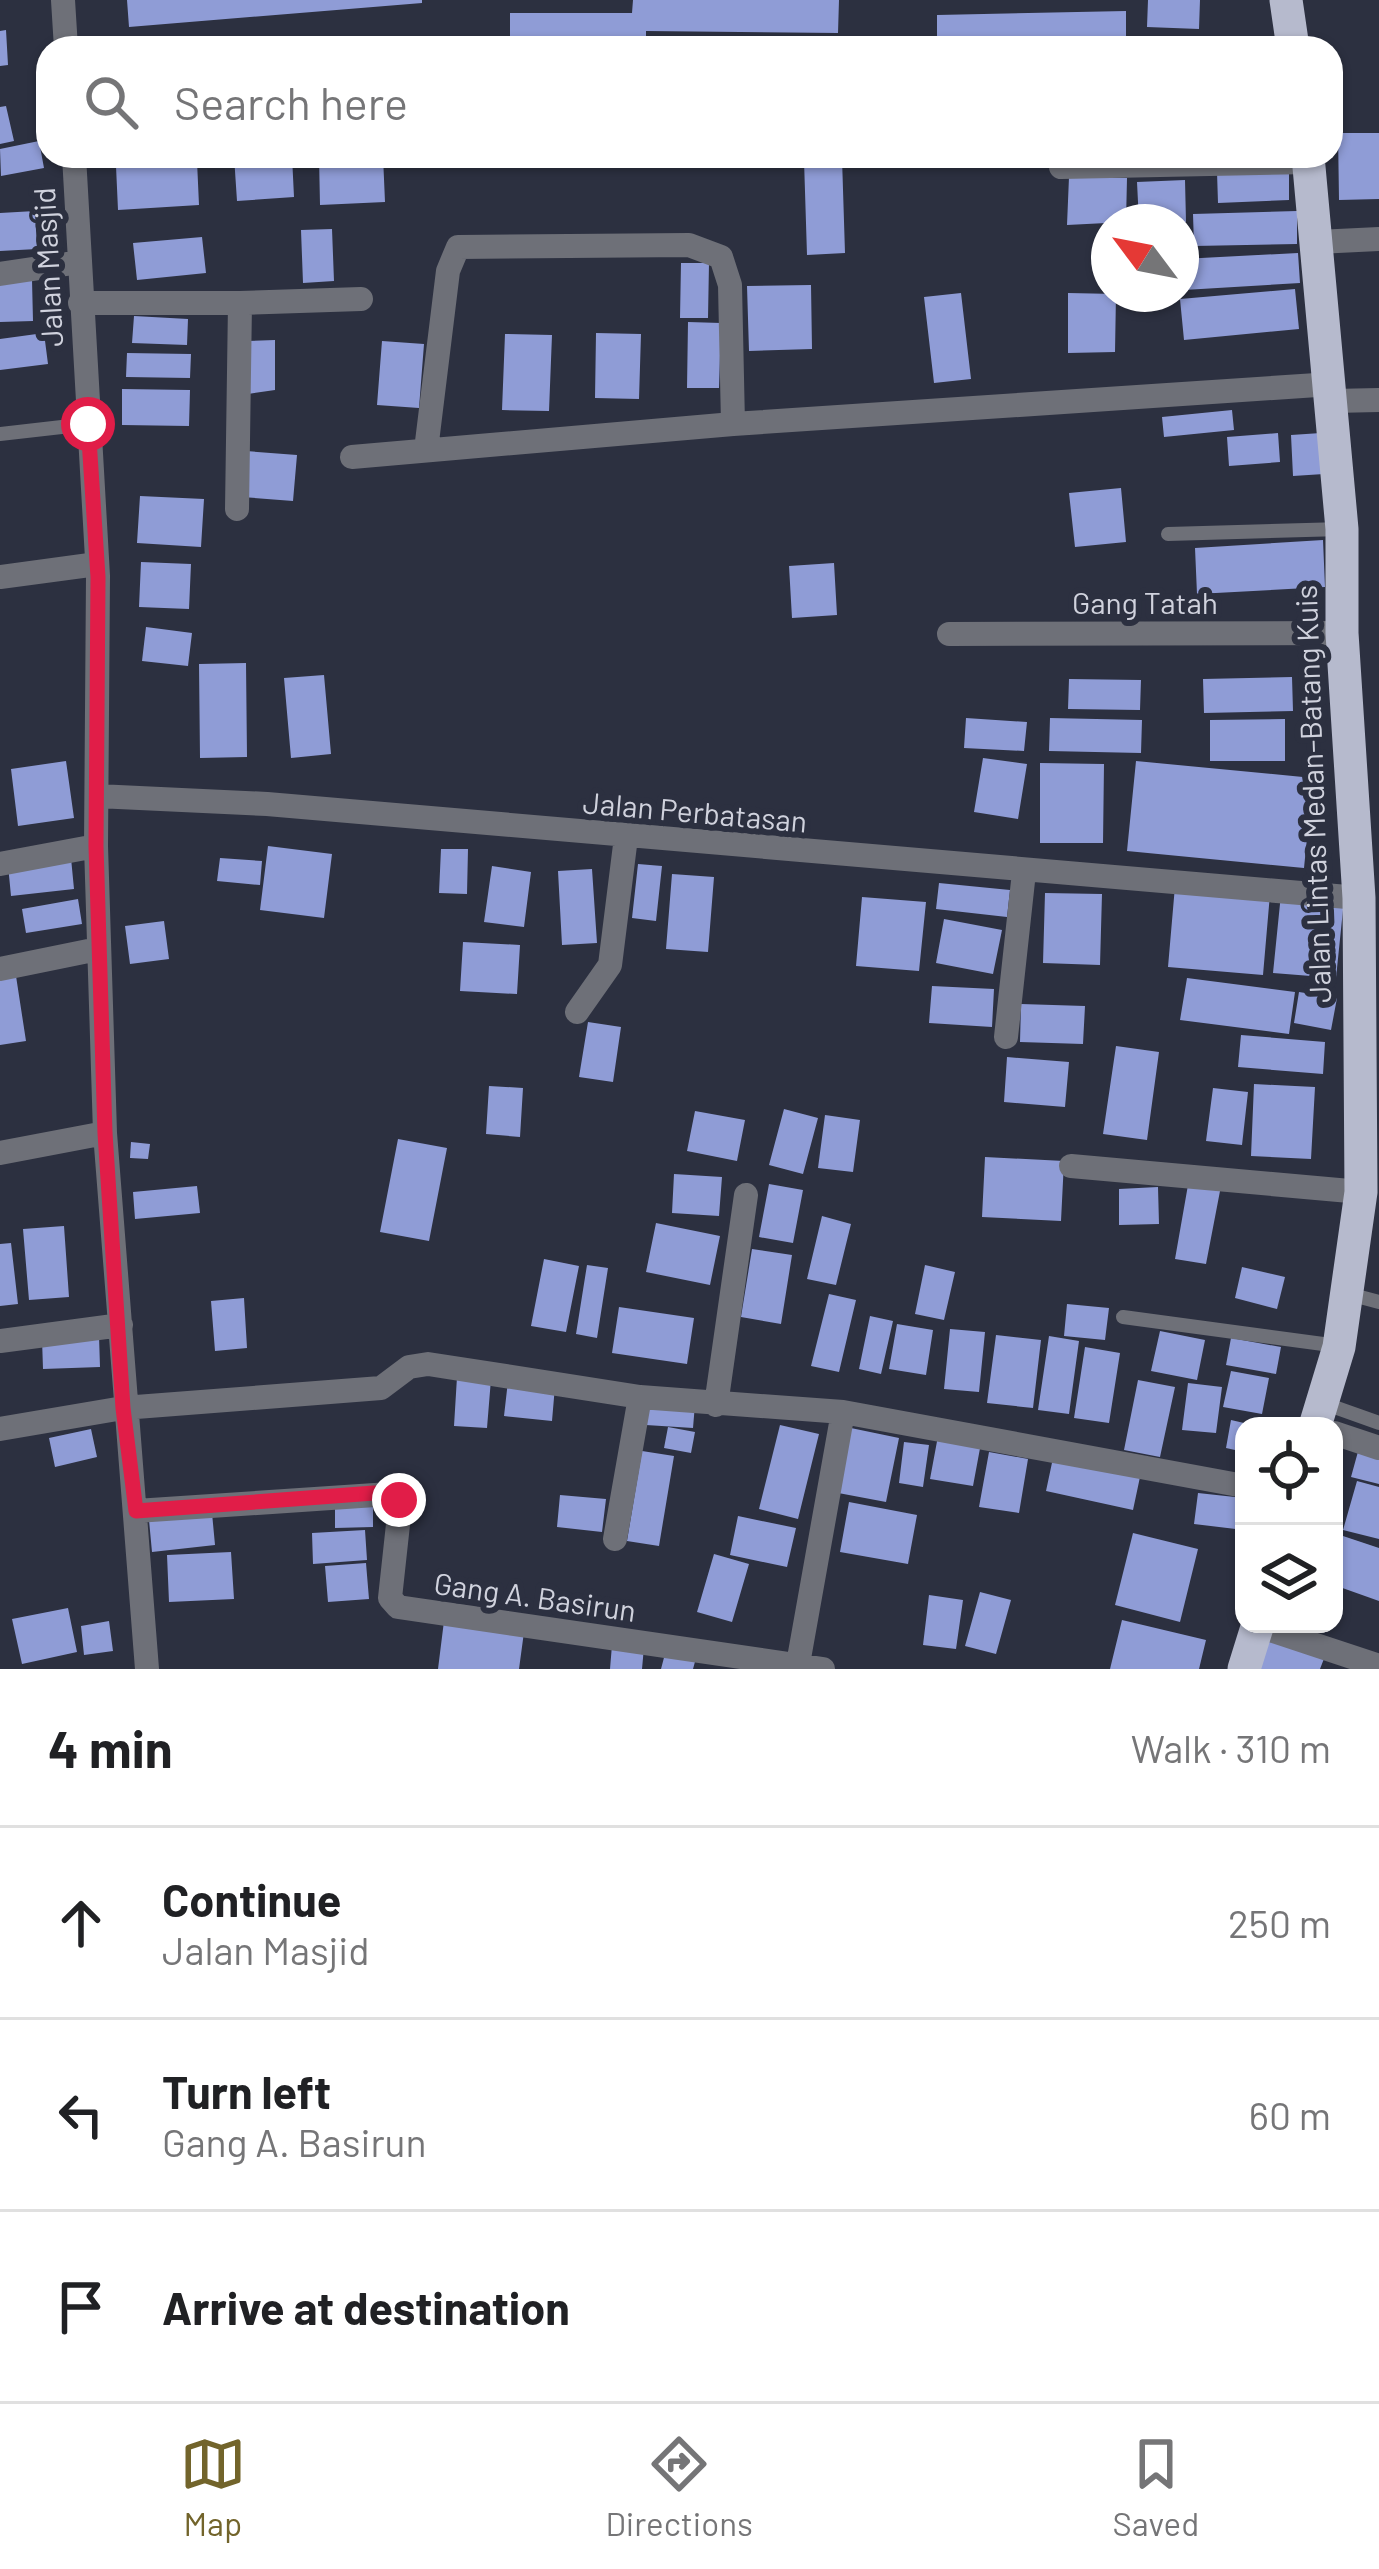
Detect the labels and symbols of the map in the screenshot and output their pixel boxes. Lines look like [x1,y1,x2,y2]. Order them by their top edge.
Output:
street label: Jalan Masjid [25,186,69,348]
north arrow [1091,204,1199,312]
route start [61,397,115,451]
street label: Gang Tatah [1072,584,1218,620]
street label: Jalan Lintas Medan–Batang Kuis [1287,584,1337,1004]
street label: Jalan Perbatasan [582,783,809,839]
route end [372,1473,426,1527]
street label: Gang A. Basirun [432,1564,639,1628]

